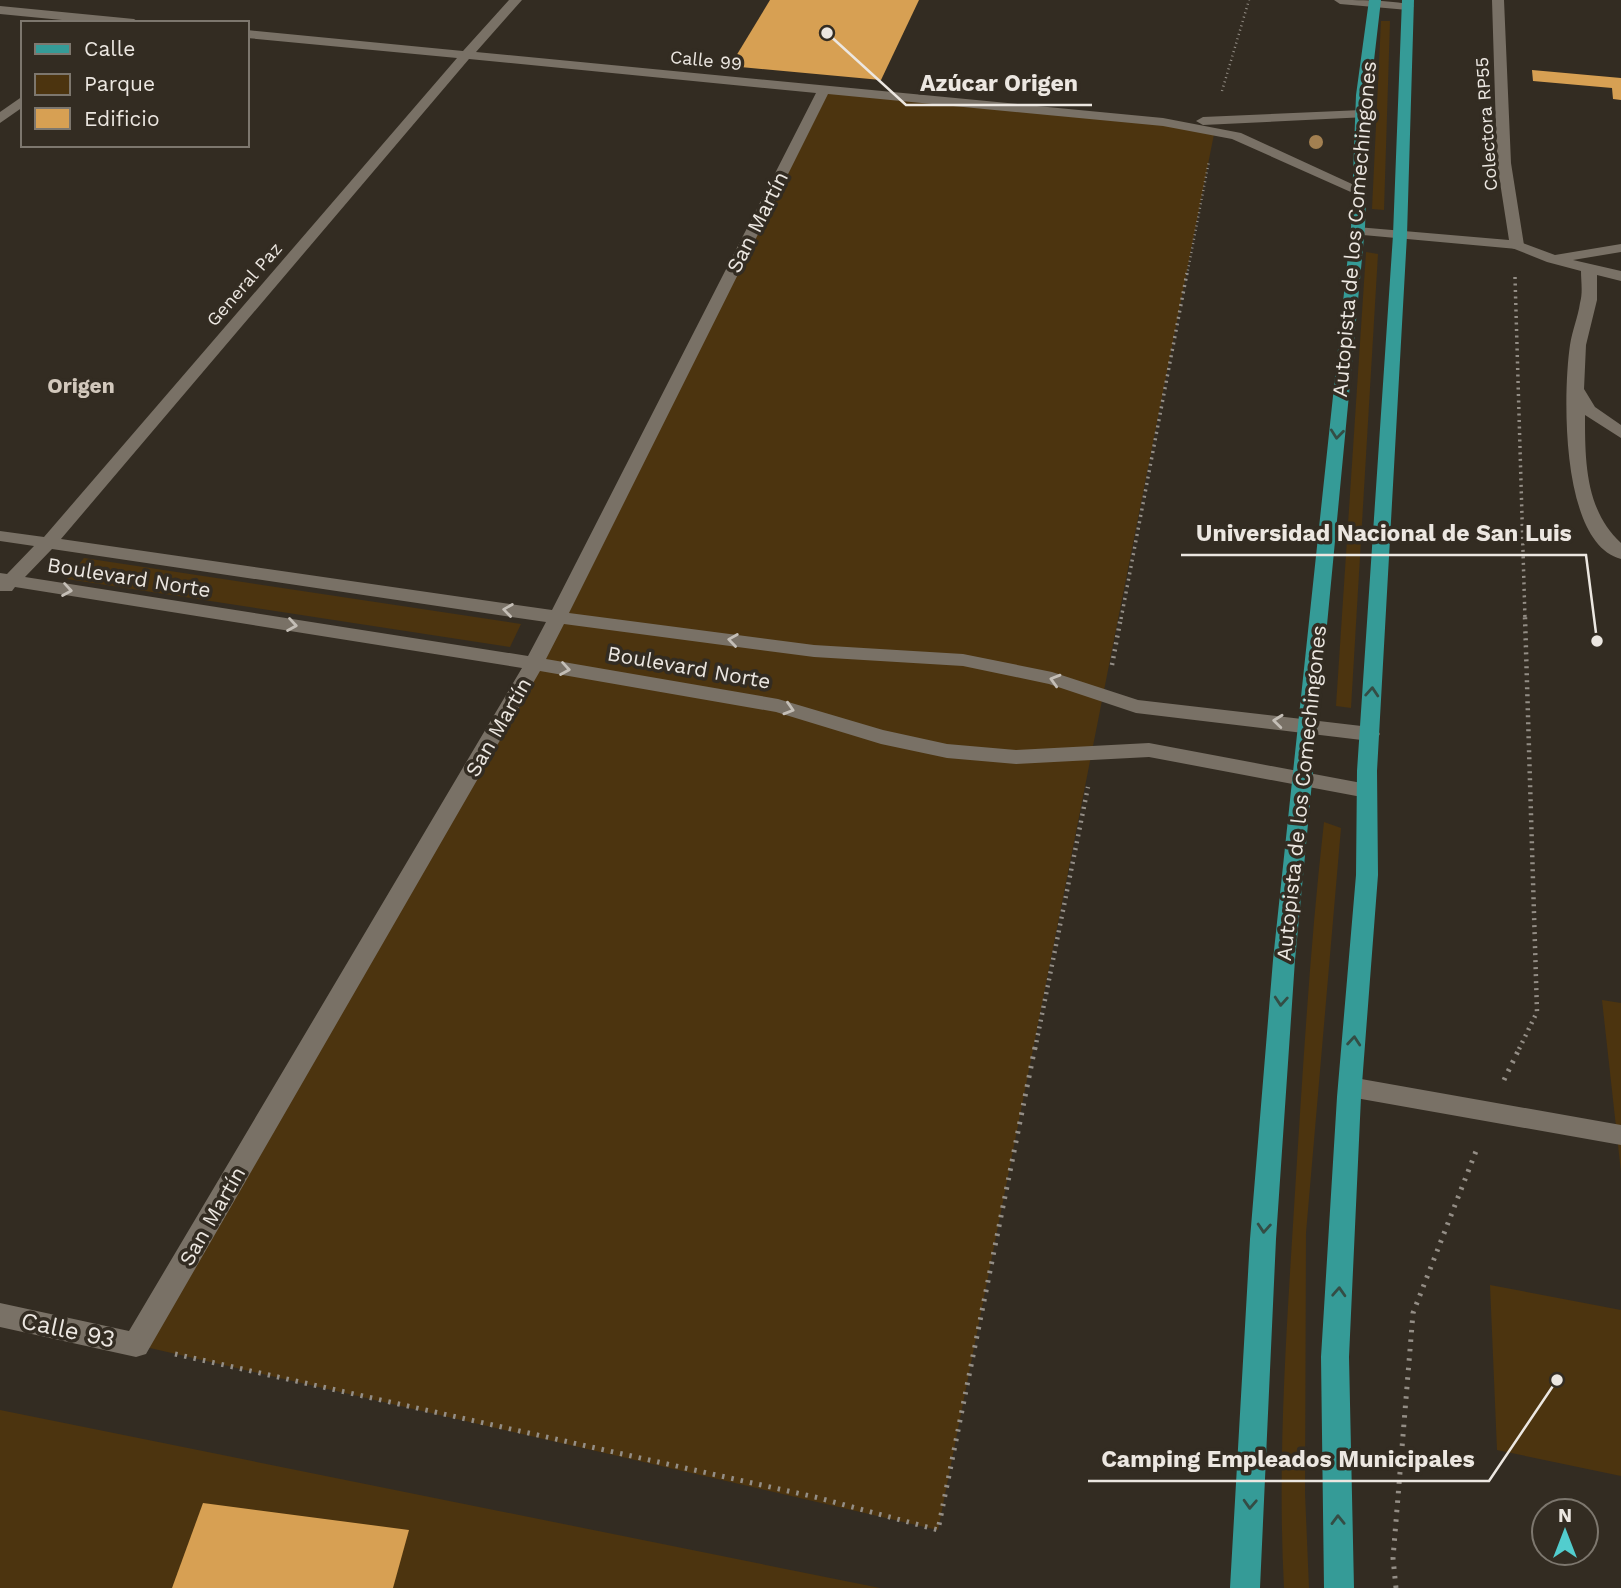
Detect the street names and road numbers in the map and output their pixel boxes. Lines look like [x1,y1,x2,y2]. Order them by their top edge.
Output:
street label: Calle 99 [669,46,743,74]
street label: Colectora RP55 [1471,56,1501,192]
street label: Autopista de los Comechingones [1327,60,1381,398]
street label: San Martín [721,167,793,277]
street label: General Paz [202,238,286,330]
street label: Boulevard Norte [45,552,213,602]
street label: Autopista de los Comechingones [1271,624,1331,962]
street label: Boulevard Norte [605,640,773,694]
street label: San Martín [460,673,536,781]
street label: San Martín [174,1162,250,1270]
street label: Calle 93 [19,1306,117,1354]

